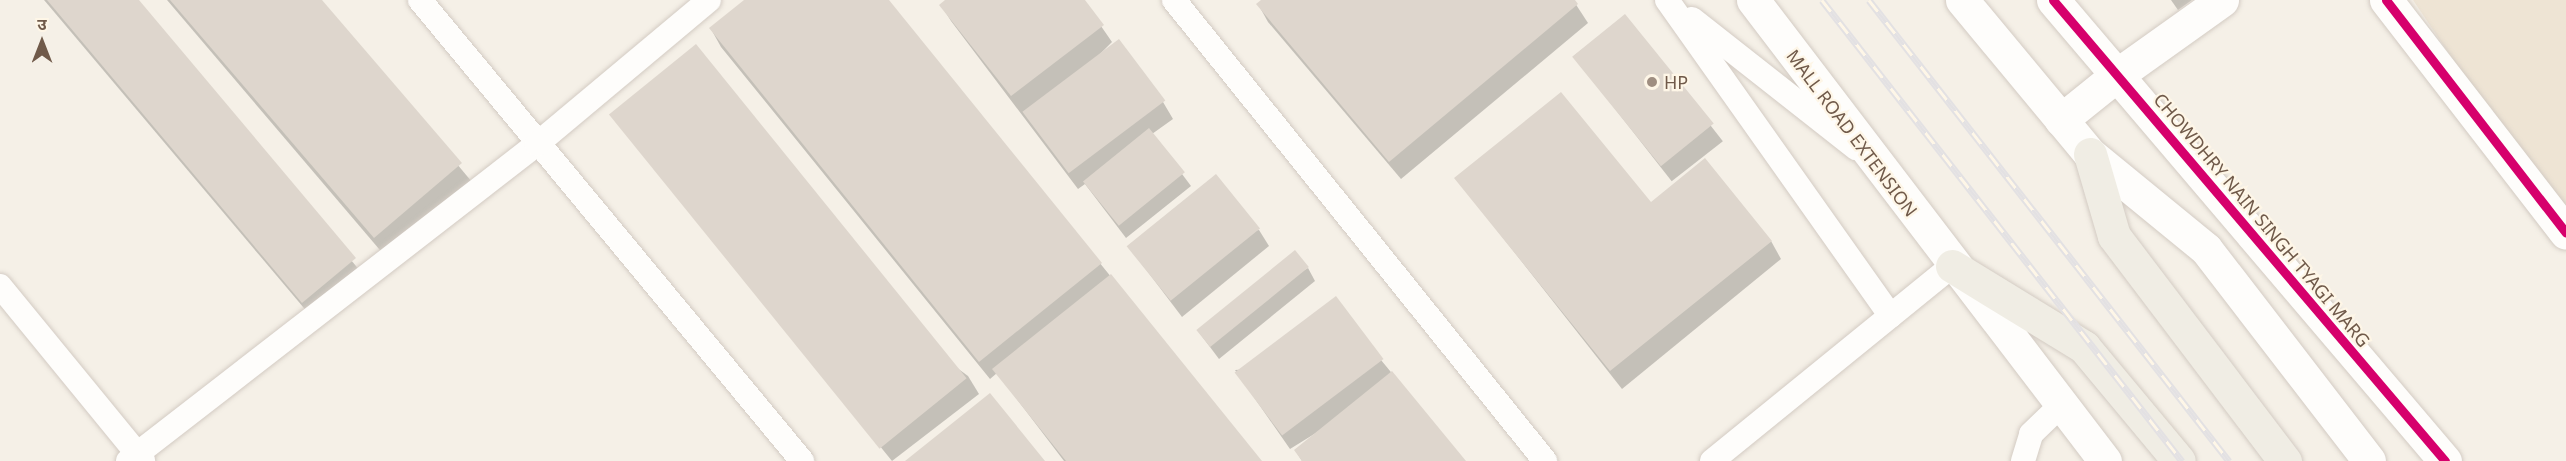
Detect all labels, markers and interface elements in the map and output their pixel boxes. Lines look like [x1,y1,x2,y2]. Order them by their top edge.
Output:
north arrow [12,12,72,72]
text: उ [37,13,47,35]
street label: MALL ROAD EXTENSION [1782,45,1922,221]
place label: HP [1664,71,1688,93]
marker: HP [1645,75,1659,89]
street label: CHOWDHRY NAIN SINGH TYAGI MARG [2149,89,2375,351]

